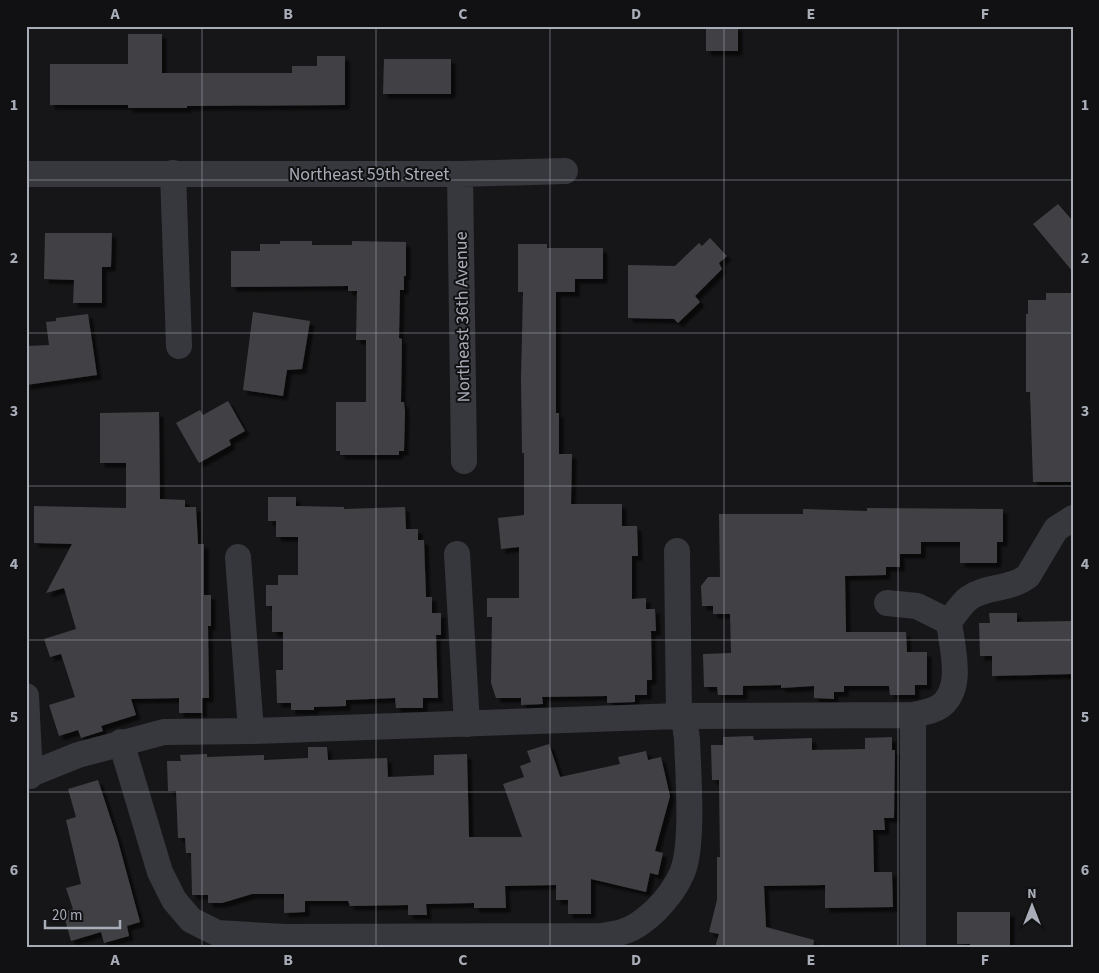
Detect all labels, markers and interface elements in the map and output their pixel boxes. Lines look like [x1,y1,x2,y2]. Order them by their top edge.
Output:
text: A [109,3,120,25]
text: B [283,3,293,25]
text: C [458,3,468,25]
text: D [631,3,641,25]
text: E [807,3,815,25]
text: F [981,3,989,25]
text: 1 [10,94,18,116]
text: 1 [1081,94,1089,116]
street label: Northeast 59th Street [289,162,449,187]
street label: Northeast 36th Avenue [449,231,476,403]
text: 2 [10,247,18,269]
text: 2 [1081,247,1089,269]
text: 3 [10,400,18,422]
text: 3 [1081,400,1089,422]
text: 4 [10,553,19,575]
text: 4 [1081,553,1090,575]
text: 5 [10,706,18,728]
text: 5 [1081,706,1089,728]
text: 6 [10,859,18,881]
text: 6 [1081,859,1089,881]
north arrow [1006,880,1056,930]
text: N [1027,884,1037,904]
scale bar [45,898,120,930]
text: 20 m [52,905,82,926]
text: A [109,949,120,971]
text: B [283,949,293,971]
text: C [458,949,468,971]
text: D [631,949,641,971]
text: E [807,949,815,971]
text: F [981,949,989,971]

